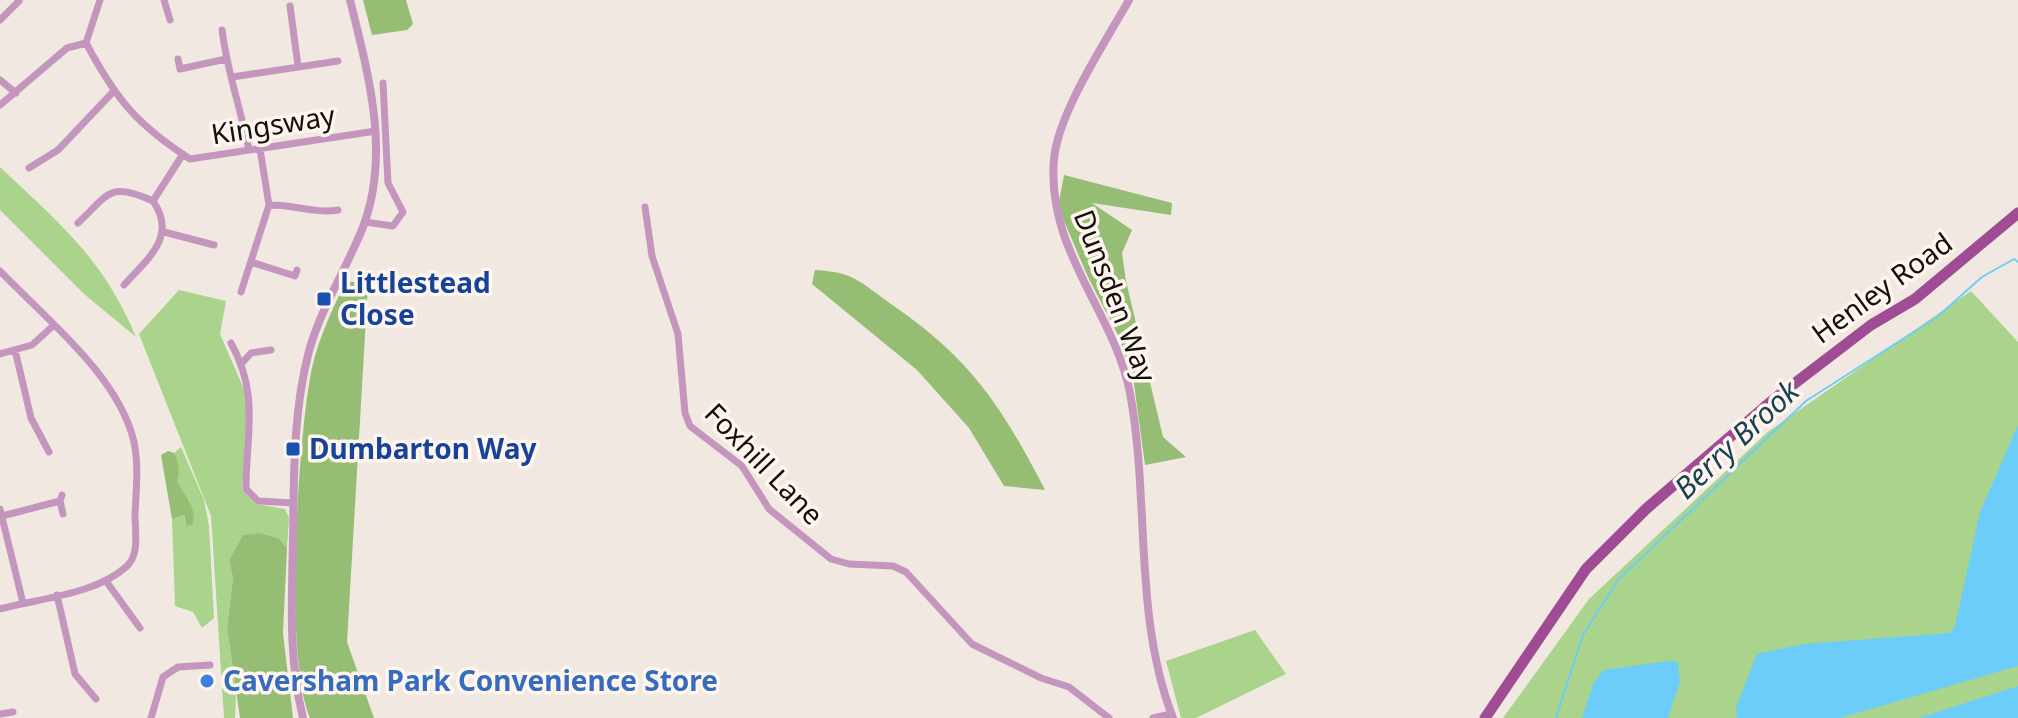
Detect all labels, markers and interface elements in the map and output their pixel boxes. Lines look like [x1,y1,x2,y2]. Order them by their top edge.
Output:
street label: Kingsway [208,95,338,153]
street label: Dunsden Way [1066,204,1166,388]
street label: Henley Road [1803,223,1959,351]
place label: Littlestead Close [340,263,491,333]
marker: Littlestead Close [315,290,333,308]
water label: Berry Brook [1665,370,1808,507]
street label: Foxhill Lane [697,394,832,532]
place label: Dumbarton Way [309,429,536,467]
marker: Dumbarton Way [284,440,302,458]
place label: Caversham Park Convenience Store [223,661,718,699]
marker: Caversham Park Convenience Store [198,672,216,690]

